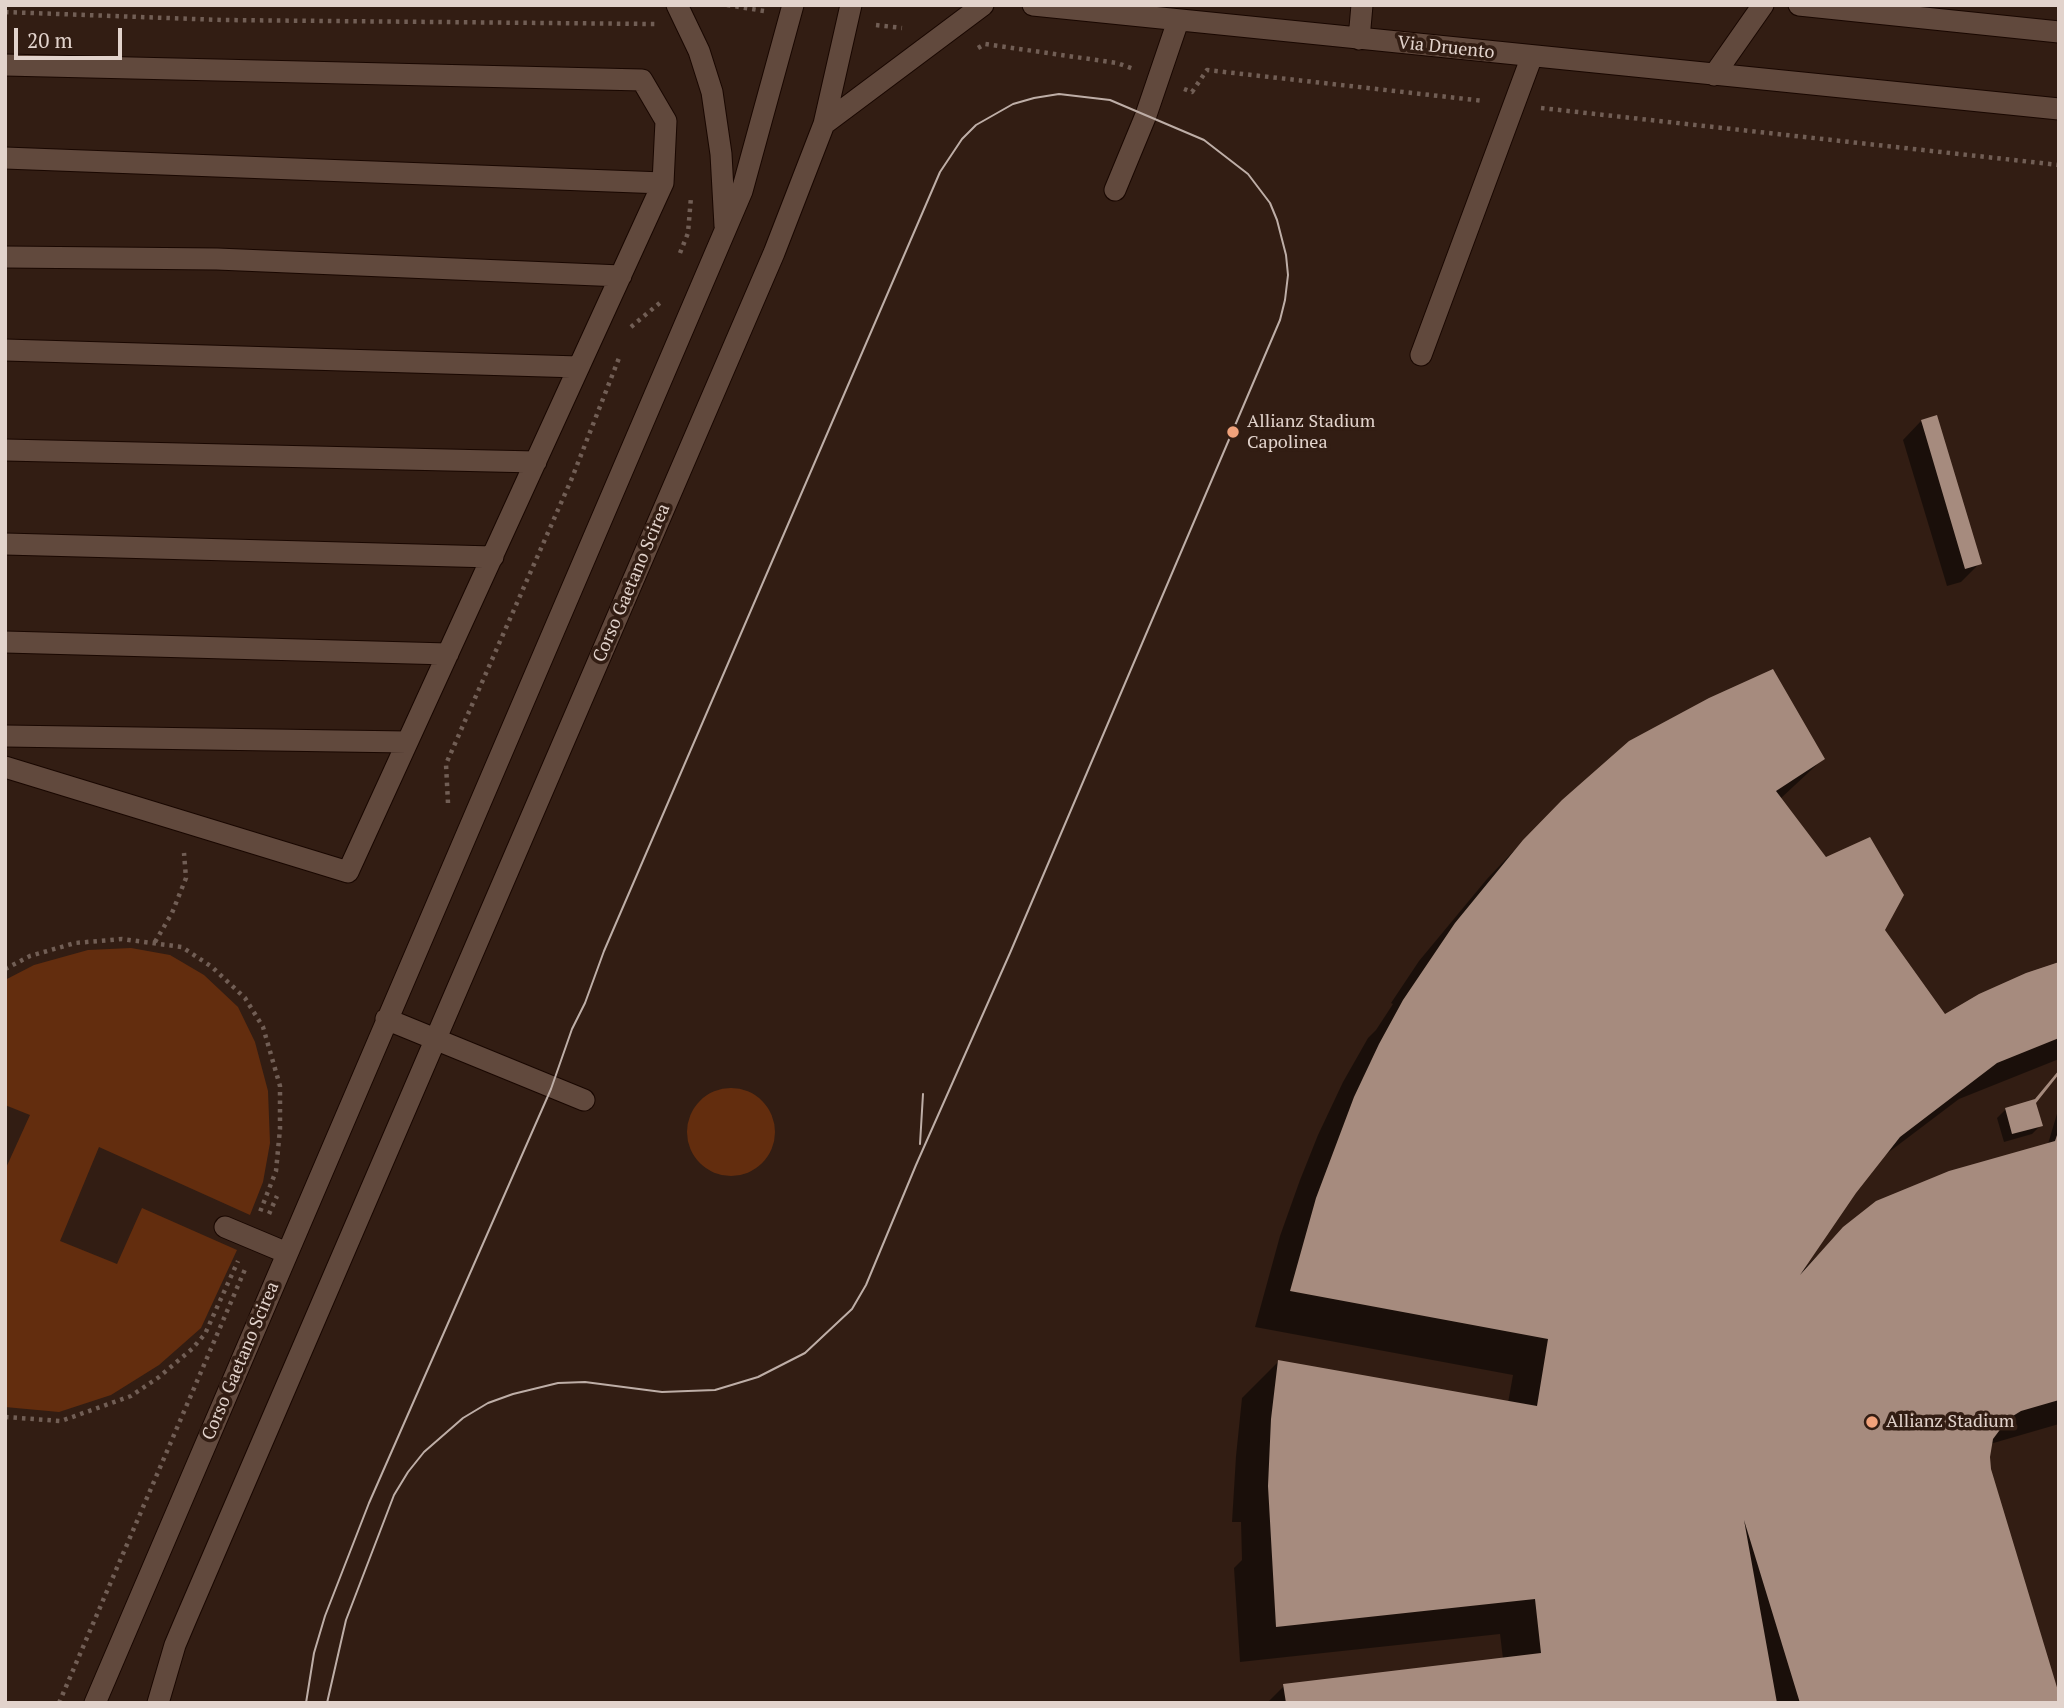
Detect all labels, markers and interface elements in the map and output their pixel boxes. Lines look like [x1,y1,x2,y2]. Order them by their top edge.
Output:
scale bar [18,14,126,58]
text: 20 m [27,26,73,54]
street label: Via Druento [1396,32,1496,64]
place label: Allianz Stadium Capolinea [1247,411,1375,453]
marker: Allianz Stadium Capolinea [1225,424,1241,440]
street label: Corso Gaetano Scirea [589,501,675,665]
street label: Corso Gaetano Scirea [198,1279,284,1443]
place label: Allianz Stadium [1886,1411,2014,1433]
marker: Allianz Stadium [1864,1414,1880,1430]

